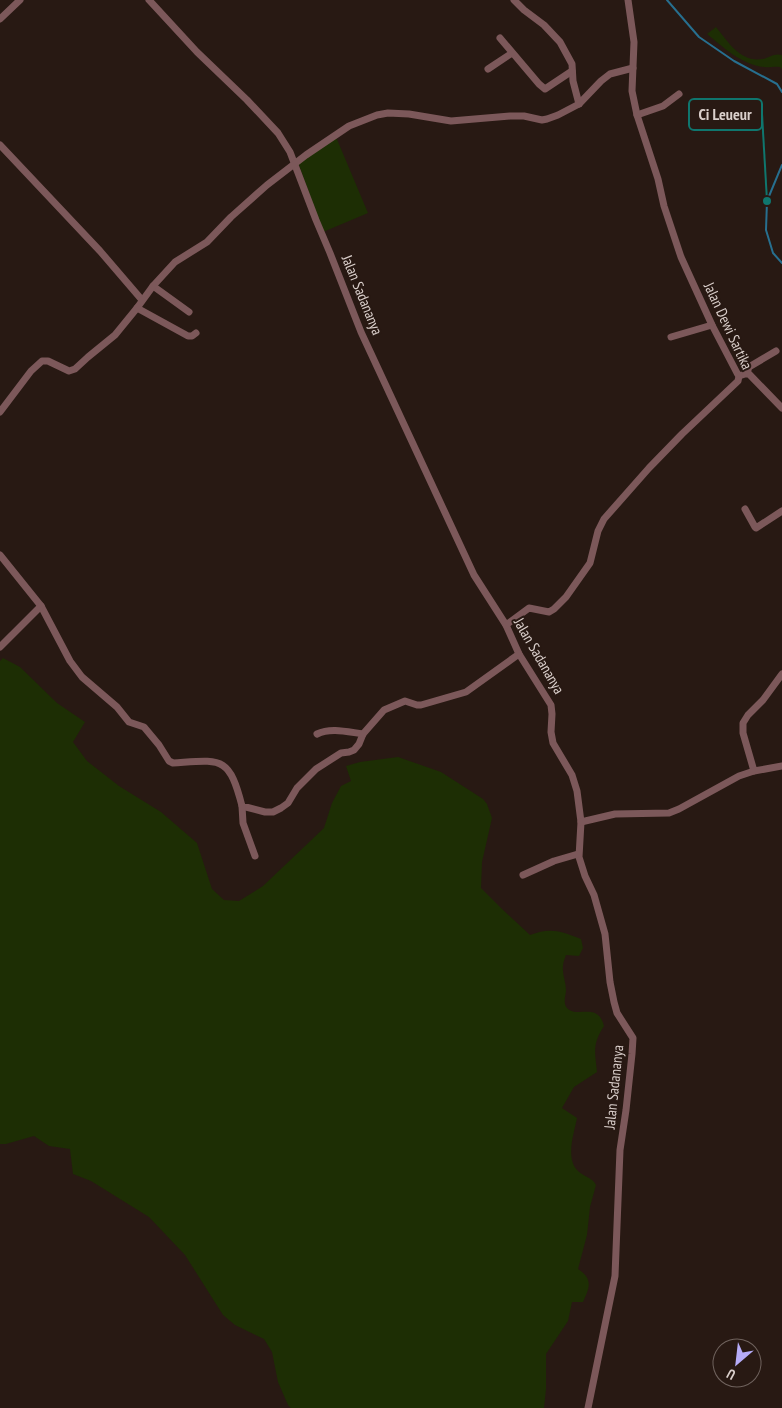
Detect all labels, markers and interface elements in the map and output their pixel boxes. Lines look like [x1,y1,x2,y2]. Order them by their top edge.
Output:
callout: Ci Leueur [689,99,762,130]
text: Ci Leueur [698,104,752,124]
street label: Jalan Sadananya [337,251,387,338]
street label: Jalan Dewi Sartika [700,278,757,372]
street label: Jalan Sadananya [510,613,569,697]
street label: Jalan Sadananya [600,1044,627,1131]
north arrow [712,1338,762,1388]
text: U [723,1365,738,1384]

